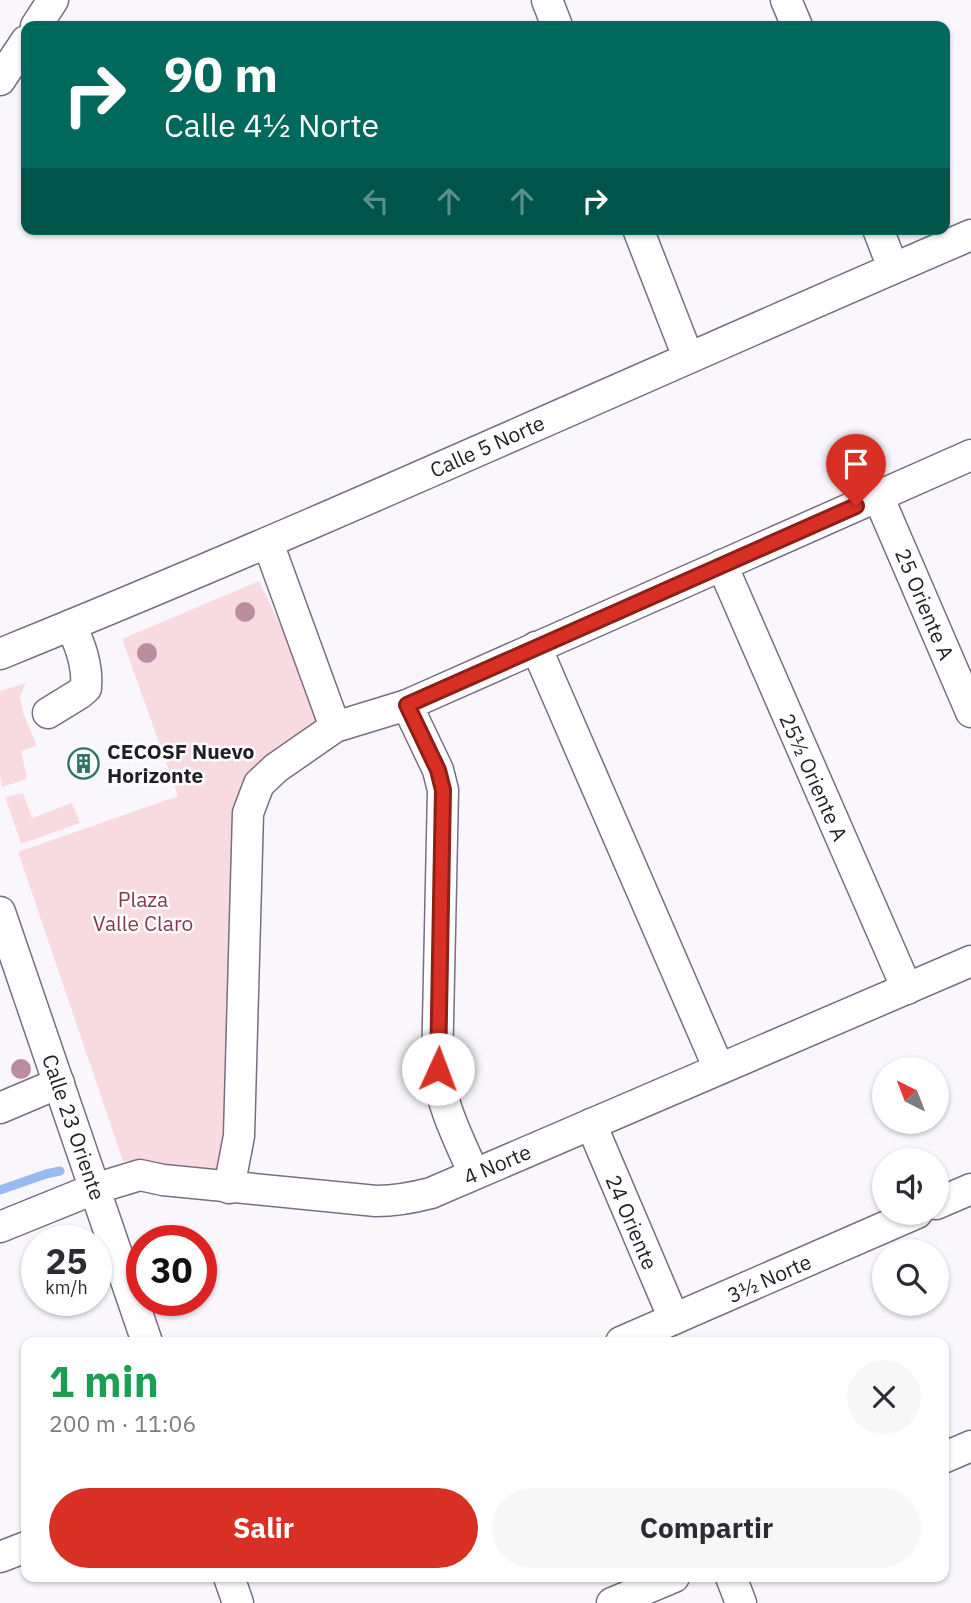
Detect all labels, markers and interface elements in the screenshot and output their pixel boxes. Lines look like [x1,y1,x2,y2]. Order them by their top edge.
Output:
text: 90 m [164,42,278,105]
icon: right [49,49,140,140]
text: Calle 4½ Norte [164,104,379,146]
icon: left [357,182,395,220]
icon: ahead [430,182,468,220]
icon: ahead [503,182,541,220]
icon: right [576,182,614,220]
street label: Calle 5 Norte [425,408,549,484]
pin [826,434,886,506]
icon: arrive [837,445,875,483]
street label: 25 Oriente A [889,544,961,664]
street label: 25½ Oriente A [773,709,855,845]
place label: CECOSF Nuevo Horizonte [107,737,255,789]
building icon: CECOSF Nuevo Horizonte [67,746,101,780]
park label: Plaza Valle Claro [93,885,193,937]
position arrow [401,1032,475,1106]
street label: Calle 23 Oriente [36,1050,112,1204]
north arrow [872,1057,948,1134]
map controls [872,1057,949,1316]
street label: 4 Norte [459,1137,535,1191]
button: sound [872,1148,949,1225]
street label: 24 Oriente [600,1170,664,1274]
speed limit sign: 30 [126,1225,217,1316]
text: 25 [45,1238,88,1284]
button: search [872,1239,949,1316]
street label: 3½ Norte [723,1247,815,1309]
text: km/h [45,1276,88,1299]
text: 1 min [49,1354,159,1409]
button: close [847,1360,921,1434]
text: 200 m · 11:06 [49,1408,196,1438]
button: Salir [49,1488,478,1568]
button: Compartir [492,1488,921,1568]

